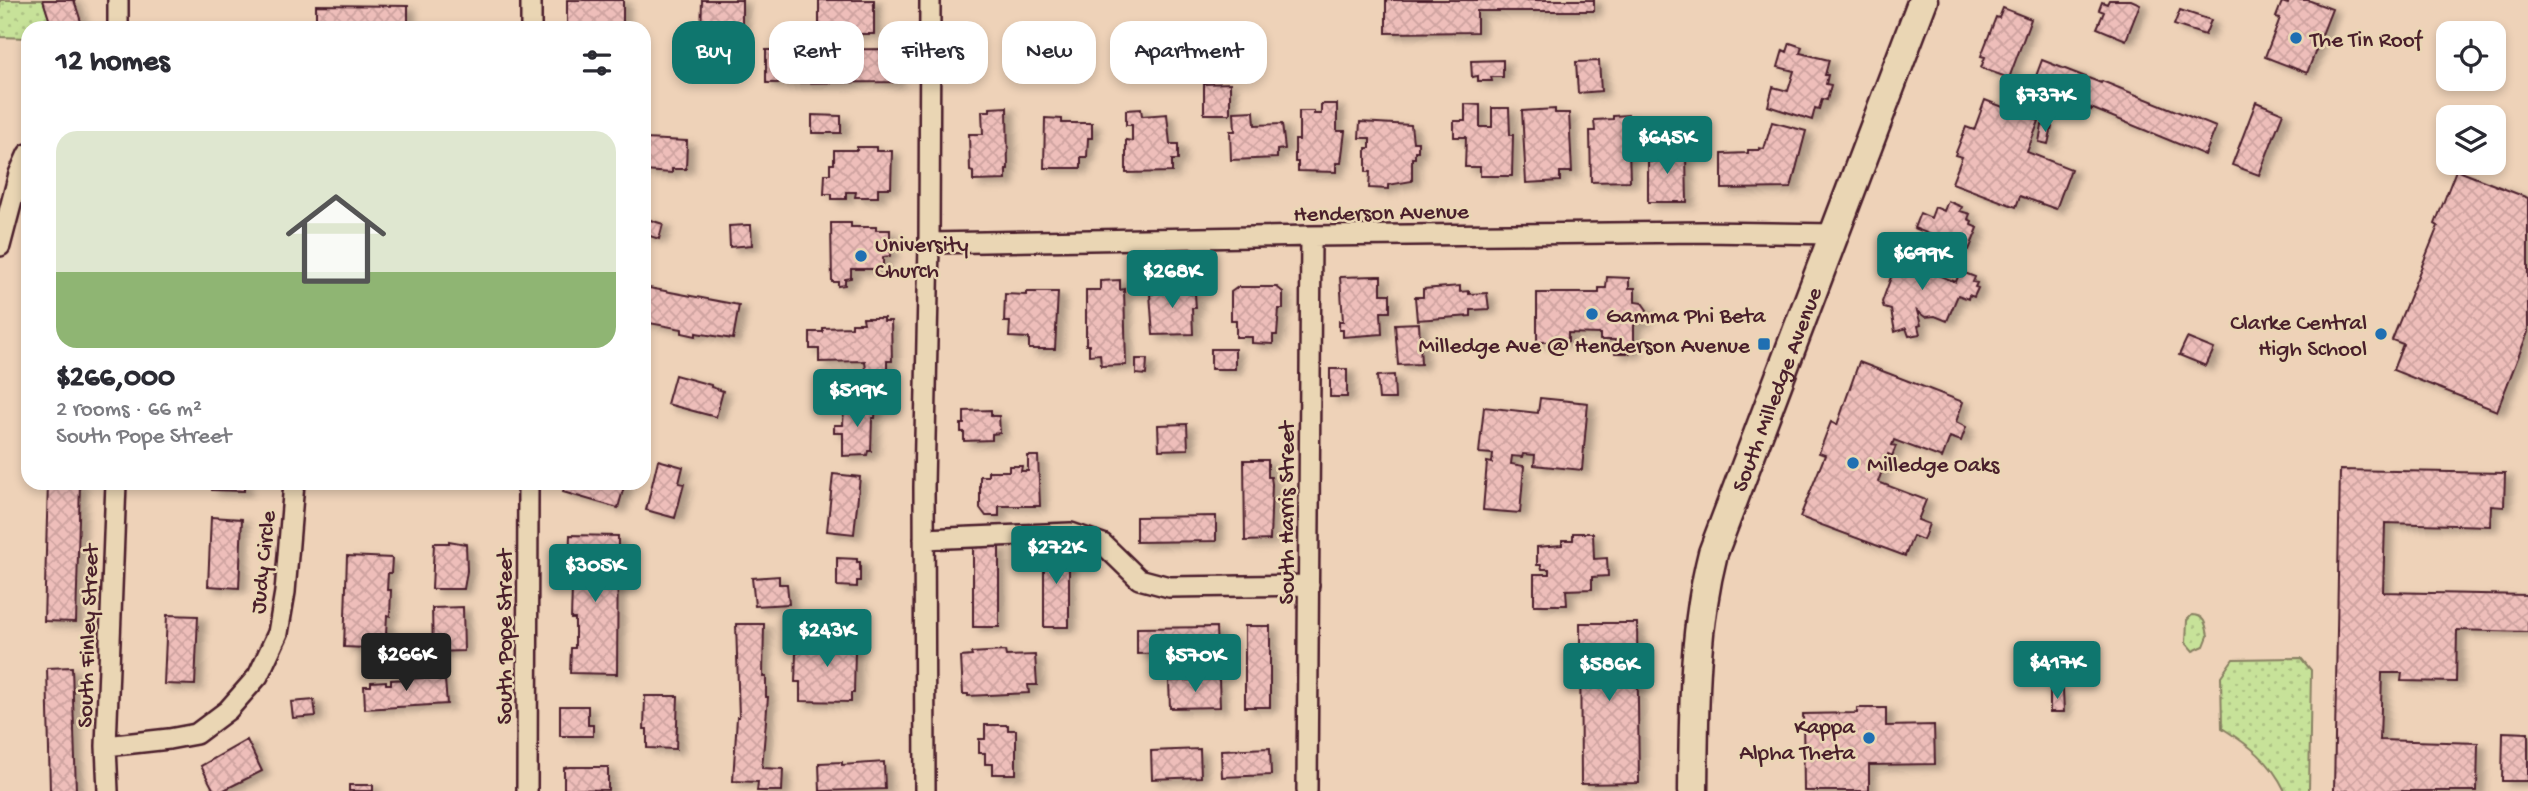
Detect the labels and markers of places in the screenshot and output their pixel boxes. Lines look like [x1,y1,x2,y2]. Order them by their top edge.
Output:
place label: The Tin Roof [2308,28,2424,55]
marker: The Tin Roof [2288,30,2304,46]
pin: $737K [1996,74,2094,134]
pin: $645K [1618,116,1716,176]
pin: $699K [1873,232,1971,292]
place label: University Church [875,233,969,286]
marker: University Church [853,248,869,264]
pin: $268K [1123,250,1221,310]
place label: Gamma Phi Beta [1606,304,1767,331]
marker: Gamma Phi Beta [1584,306,1600,322]
place label: Clarke Central High School [2230,311,2367,364]
marker: Clarke Central High School [2373,326,2389,342]
place label: Milledge Ave @ Henderson Avenue [1419,334,1751,361]
marker: Milledge Ave @ Henderson Avenue [1756,336,1772,352]
pin: $519K [808,370,906,429]
place label: Milledge Oaks [1867,453,2000,480]
marker: Milledge Oaks [1845,455,1861,471]
pin: $272K [1007,526,1105,586]
pin: $305K [546,544,644,604]
pin: $243K [778,610,876,669]
pin: $266K [357,634,455,693]
pin: $570K [1146,634,1244,694]
pin: $417K [2008,642,2106,701]
pin: $586K [1560,644,1658,703]
place label: Kappa Alpha Theta [1739,715,1856,768]
marker: Kappa Alpha Theta [1861,730,1877,746]

